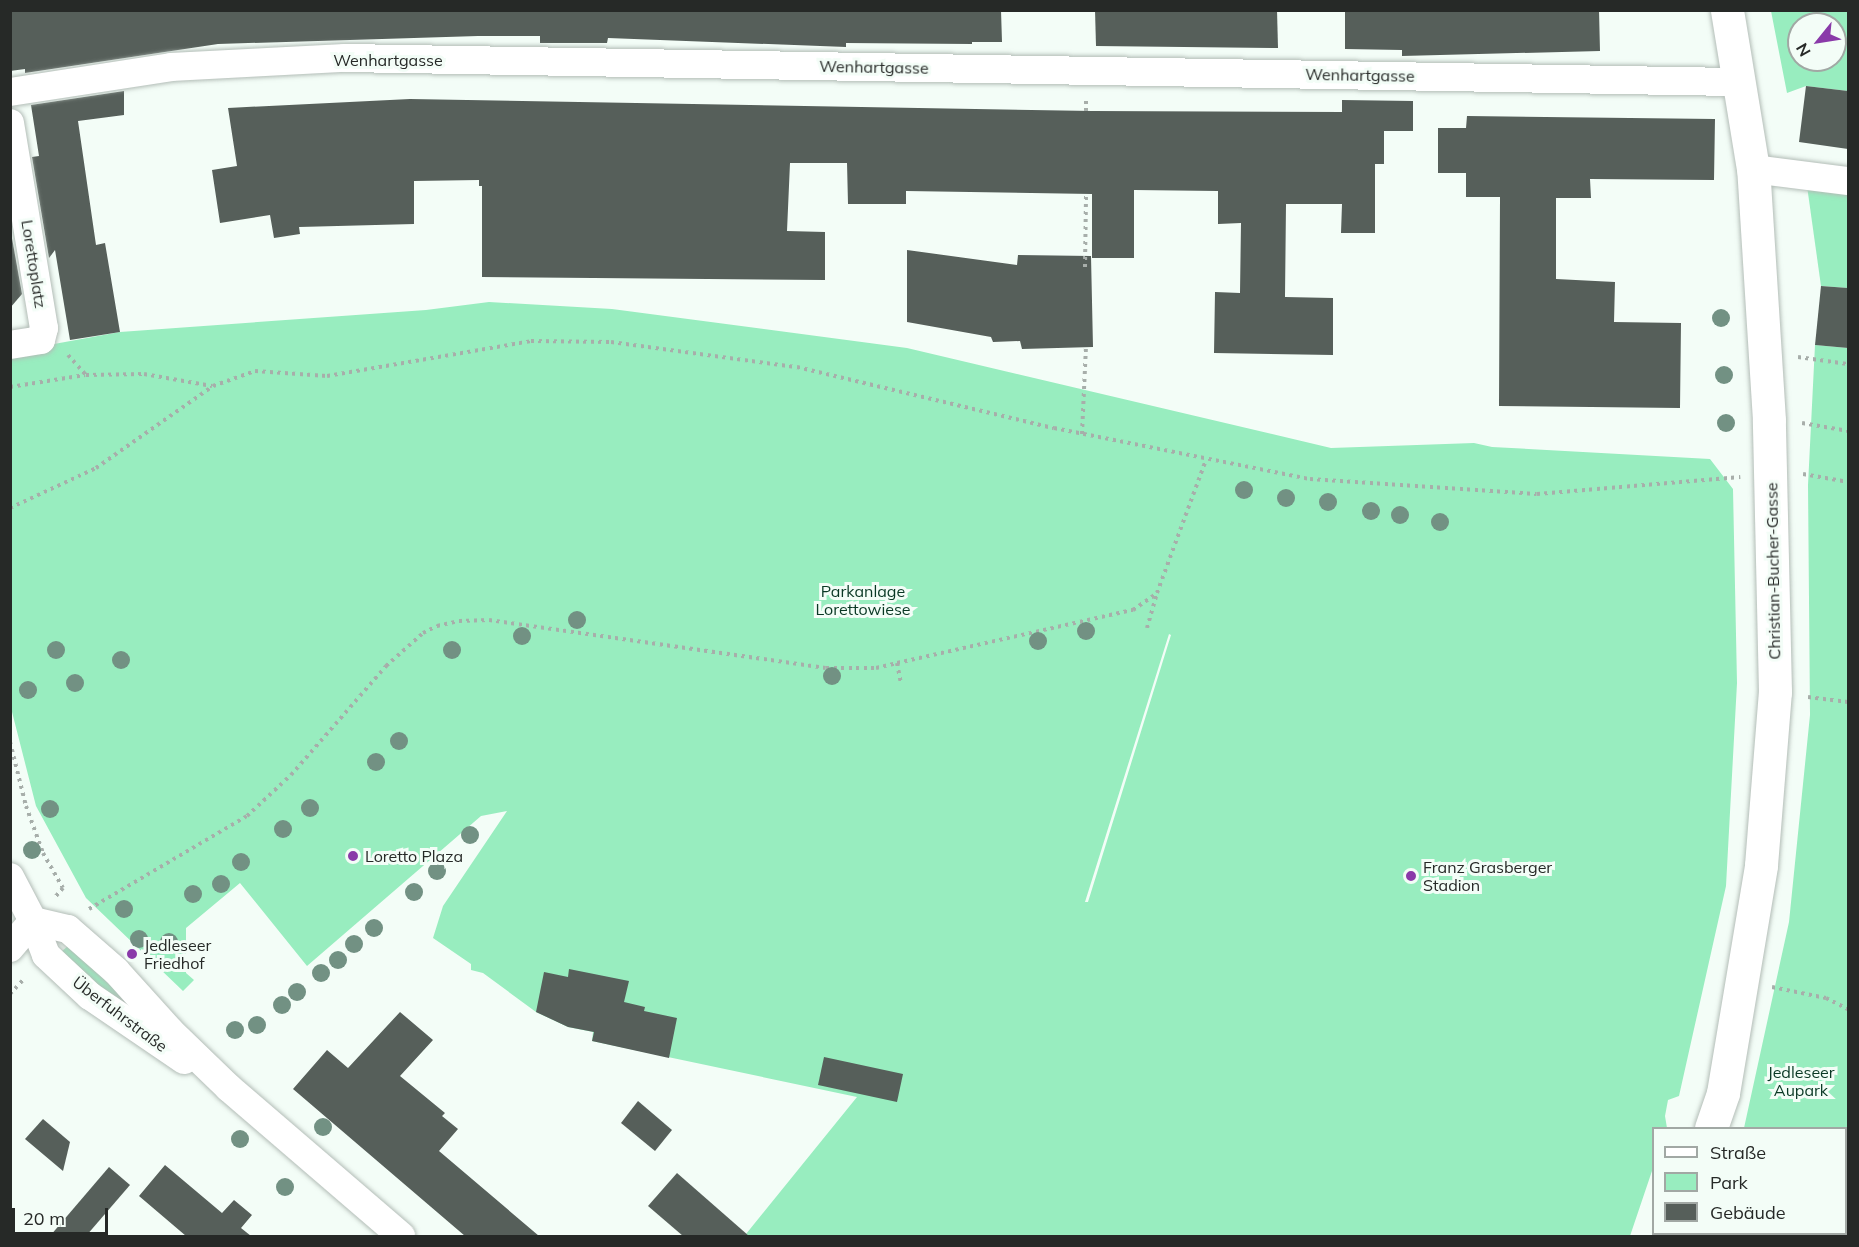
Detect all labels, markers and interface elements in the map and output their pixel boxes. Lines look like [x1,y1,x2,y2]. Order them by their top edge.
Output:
north arrow [1787,12,1847,72]
text: N [1791,40,1815,60]
street label: Wenhartgasse [333,50,443,70]
street label: Wenhartgasse [819,56,929,78]
street label: Wenhartgasse [1305,64,1415,86]
street label: Lorettoplatz [18,218,50,310]
street label: Christian-Bucher-Gasse [1762,482,1784,660]
park label: Parkanlage Lorettowiese [815,581,911,619]
place label: Loretto Plaza [365,846,463,866]
marker: Loretto Plaza [346,849,360,863]
place label: Franz Grasberger Stadion [1423,857,1552,895]
marker: Franz Grasberger Stadion [1404,869,1418,883]
place label: Jedleseer Friedhof [144,935,211,973]
marker: Jedleseer Friedhof [125,947,139,961]
street label: Überfuhrstraße [69,972,171,1056]
park label: Jedleseer Aupark [1767,1062,1835,1100]
legend [1652,1127,1847,1235]
text: Straße [1710,1141,1766,1164]
text: Park [1710,1171,1748,1194]
scale bar [15,1196,111,1234]
text: Gebäude [1710,1201,1786,1224]
text: 20 m [23,1207,65,1230]

